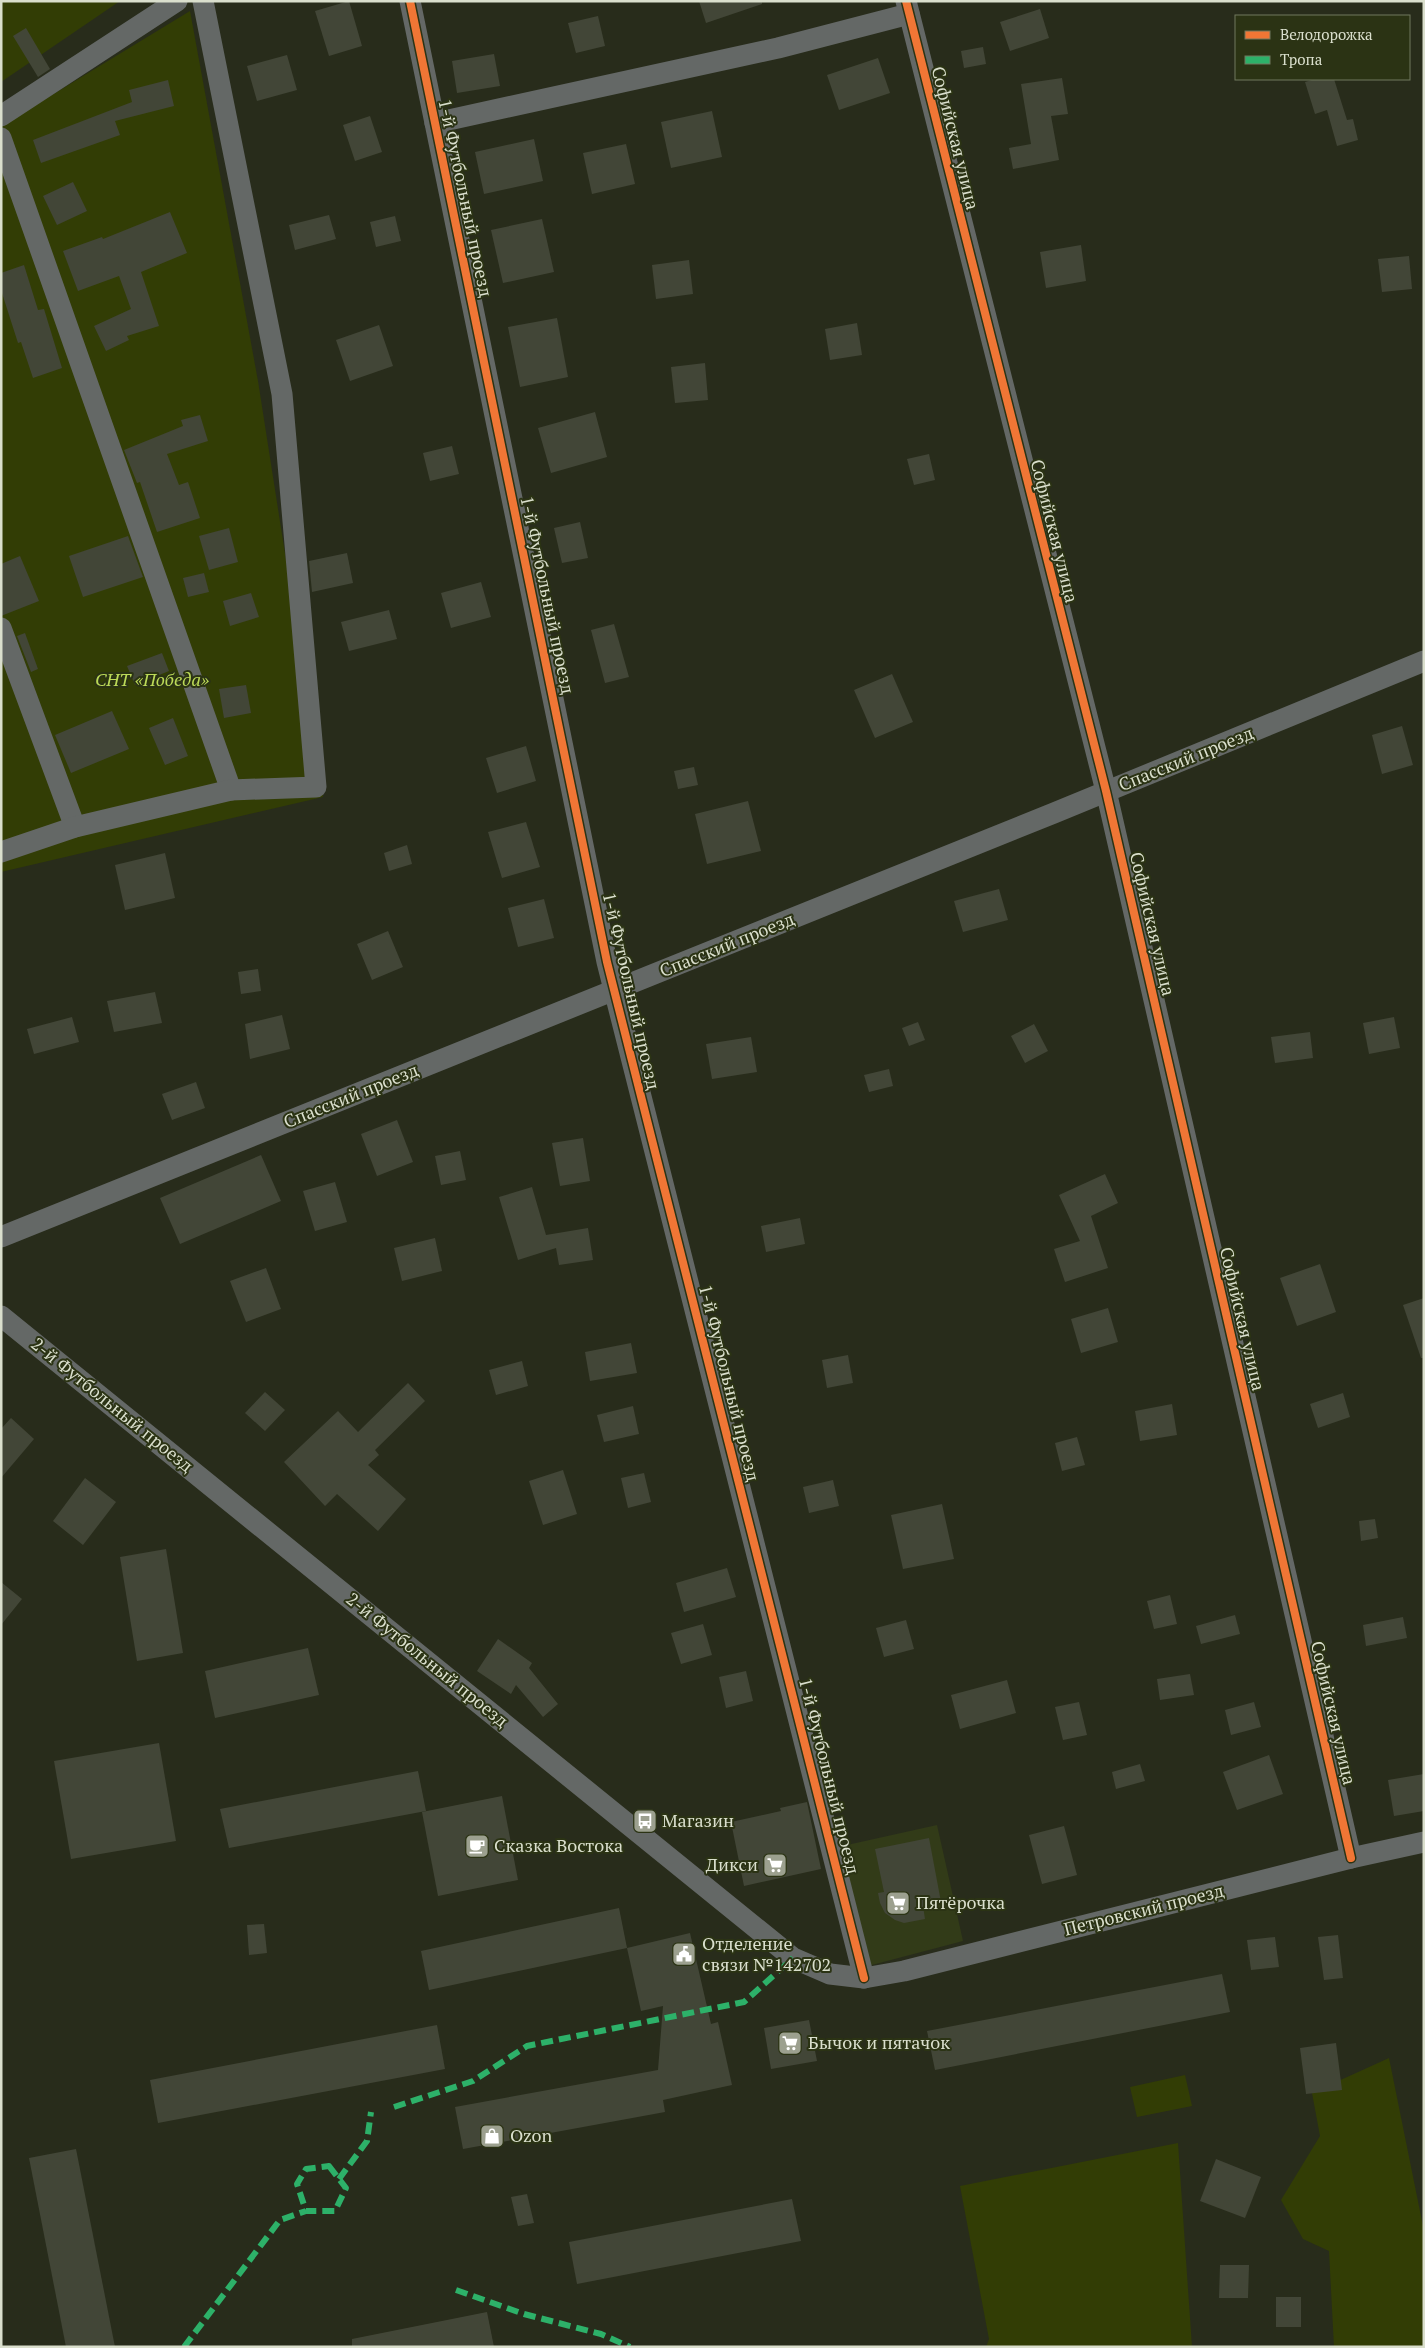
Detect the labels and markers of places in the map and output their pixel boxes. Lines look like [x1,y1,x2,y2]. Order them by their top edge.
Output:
bus stop icon: Магазин [632,1808,658,1834]
place label: Магазин [662,1808,734,1832]
cafe icon: Сказка Востока [464,1833,490,1859]
place label: Сказка Востока [494,1833,623,1857]
place label: Дикси [706,1852,758,1876]
supermarket icon: Дикси [762,1852,788,1878]
supermarket icon: Пятёрочка [885,1890,911,1916]
place label: Пятёрочка [916,1890,1005,1914]
place label: Отделение связи №142702 [702,1931,831,1976]
public building icon: Отделение связи №142702 [671,1941,697,1967]
supermarket icon: Бычок и пятачок [777,2030,803,2056]
place label: Бычок и пятачок [808,2030,950,2054]
shop icon: Ozon [479,2123,505,2149]
place label: Ozon [510,2123,553,2147]

